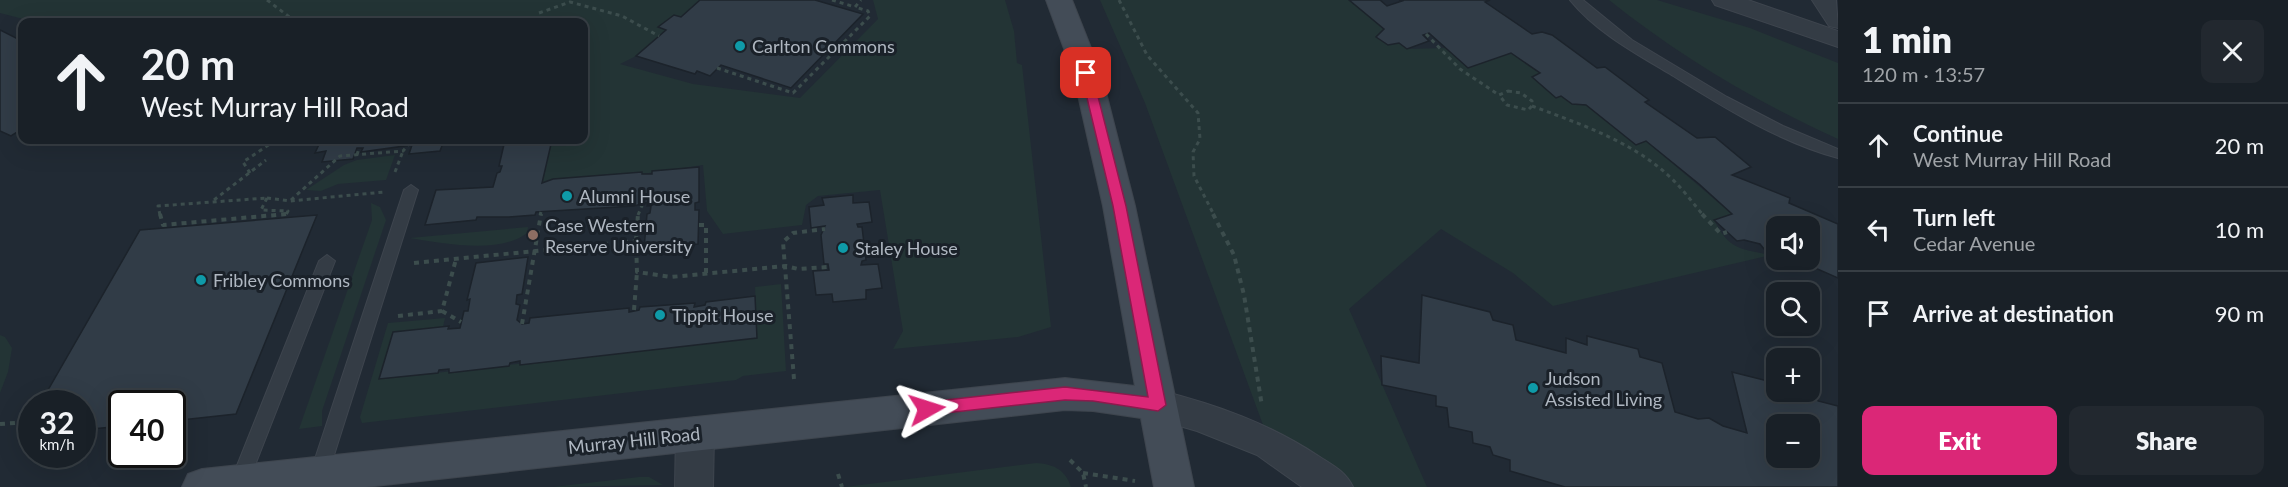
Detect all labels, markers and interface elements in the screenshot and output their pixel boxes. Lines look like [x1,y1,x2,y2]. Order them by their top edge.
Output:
text: 1 min [1862,17,1952,61]
button: close [2201,20,2264,83]
place label: Carlton Commons [752,35,895,57]
text: 20 m [141,39,235,89]
marker: Carlton Commons [733,39,747,53]
icon: ahead [42,42,120,120]
pin [1060,47,1111,98]
icon: arrive [1069,56,1102,89]
text: 120 m · 13:57 [1862,62,1985,86]
text: West Murray Hill Road [141,90,409,123]
text: Continue [1913,120,2003,147]
icon: ahead [1862,129,1895,162]
text: 20 m [2215,132,2264,159]
text: West Murray Hill Road [1913,147,2112,171]
place label: Alumni House [579,185,690,207]
marker: Alumni House [560,189,574,203]
text: Turn left [1913,204,1995,231]
icon: left [1862,213,1895,246]
place label: Case Western Reserve University [545,214,693,257]
map controls [1766,216,1820,468]
button: sound [1766,216,1820,270]
text: 10 m [2215,216,2264,243]
marker: Case Western Reserve University [526,228,540,242]
text: Cedar Avenue [1913,231,2035,255]
place label: Staley House [855,237,958,259]
marker: Staley House [836,241,850,255]
place label: Fribley Commons [213,269,350,291]
marker: Fribley Commons [194,273,208,287]
button: search [1766,282,1820,336]
icon: arrive [1862,297,1895,330]
text: Arrive at destination [1913,300,2114,327]
text: 90 m [2215,300,2264,327]
place label: Tippit House [672,304,773,326]
marker: Tippit House [653,308,667,322]
button: + [1766,348,1820,402]
place label: Judson Assisted Living [1545,367,1662,410]
position arrow [895,377,959,441]
marker: Judson Assisted Living [1526,381,1540,395]
speed limit sign: 40 [108,390,186,468]
text: 32 [40,404,74,440]
button: Exit [1862,406,2057,475]
button: Share [2069,406,2264,475]
button: − [1766,414,1820,468]
street label: Murray Hill Road [567,422,701,458]
text: km/h [39,435,75,453]

